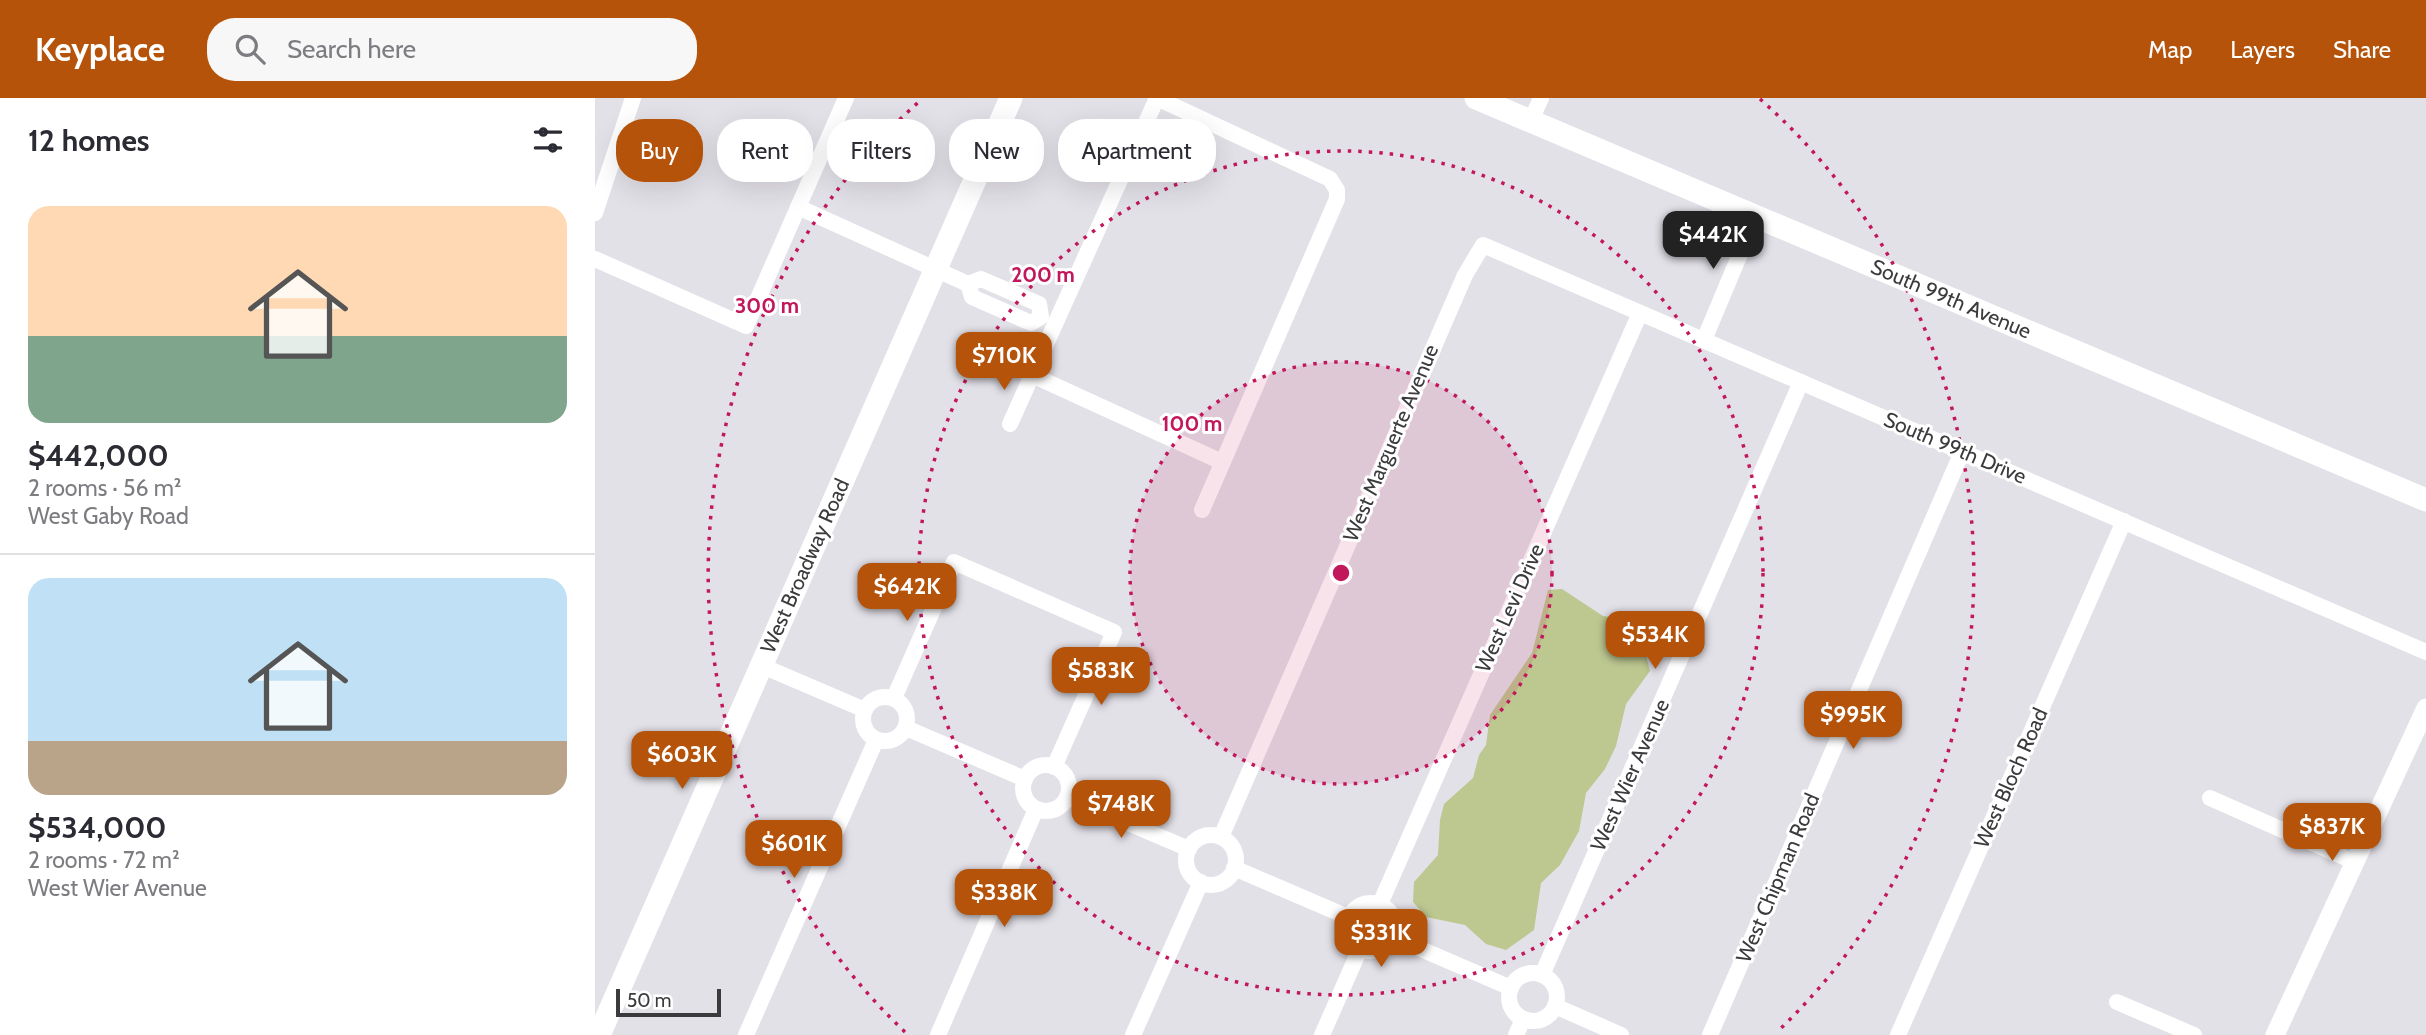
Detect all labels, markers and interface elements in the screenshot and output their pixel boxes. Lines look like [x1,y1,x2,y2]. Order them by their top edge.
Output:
search box [207,18,697,81]
text: Keyplace [35,29,165,69]
icon: search [231,30,269,68]
text: Search here [287,33,416,65]
text: Map [2148,35,2192,64]
text: Layers [2230,35,2295,64]
text: Share [2333,35,2391,64]
chip: Buy [616,119,703,182]
chip: Rent [717,119,813,182]
chip: Filters [827,119,935,182]
chip: New [949,119,1044,182]
chip: Apartment [1058,119,1216,182]
icon: filters [529,121,567,159]
text: 12 homes [28,122,150,159]
pin: $442K [1664,212,1762,271]
text: $442K [1679,220,1747,248]
icon: home [235,251,361,377]
street label: South 99th Avenue [1867,254,2035,344]
text: 200 m [1011,262,1075,287]
text: 300 m [735,293,799,318]
pin: $710K [955,332,1053,392]
street label: West Marguerte Avenue [1338,340,1444,545]
text: $710K [972,341,1036,369]
street label: South 99th Drive [1880,406,2030,489]
text: 100 m [1162,411,1222,436]
text: $442,000 [28,437,169,474]
text: 2 rooms · 56 m² [28,474,182,502]
street label: West Broadway Road [755,475,854,657]
text: West Gaby Road [28,502,189,530]
street label: West Levi Drive [1470,540,1549,676]
centre of rings [1329,561,1353,585]
pin: $642K [858,564,956,623]
text: $642K [873,572,941,600]
pin: $534K [1606,612,1704,671]
text: $534K [1622,620,1688,648]
icon: home [235,623,361,749]
pin: $583K [1052,648,1150,707]
text: $583K [1068,656,1134,684]
pin: $995K [1804,692,1902,751]
street label: West Wier Avenue [1585,695,1674,854]
text: $995K [1820,700,1886,728]
street label: West Bloch Road [1969,704,2053,852]
pin: $603K [633,732,731,791]
text: $603K [647,740,717,768]
pin: $748K [1072,780,1170,840]
text: $748K [1088,789,1154,817]
street label: West Chipman Road [1731,789,1824,966]
pin: $837K [2283,804,2381,863]
text: $534,000 [28,809,167,846]
text: $837K [2299,812,2365,840]
pin: $601K [745,820,843,880]
text: $601K [761,829,827,857]
text: 2 rooms · 72 m² [28,846,180,874]
pin: $338K [955,870,1053,929]
text: West Wier Avenue [28,874,207,902]
text: $338K [971,878,1037,906]
pin: $331K [1332,910,1430,969]
text: $331K [1350,918,1412,946]
scale bar [616,986,721,1018]
text: 50 m [627,989,671,1012]

